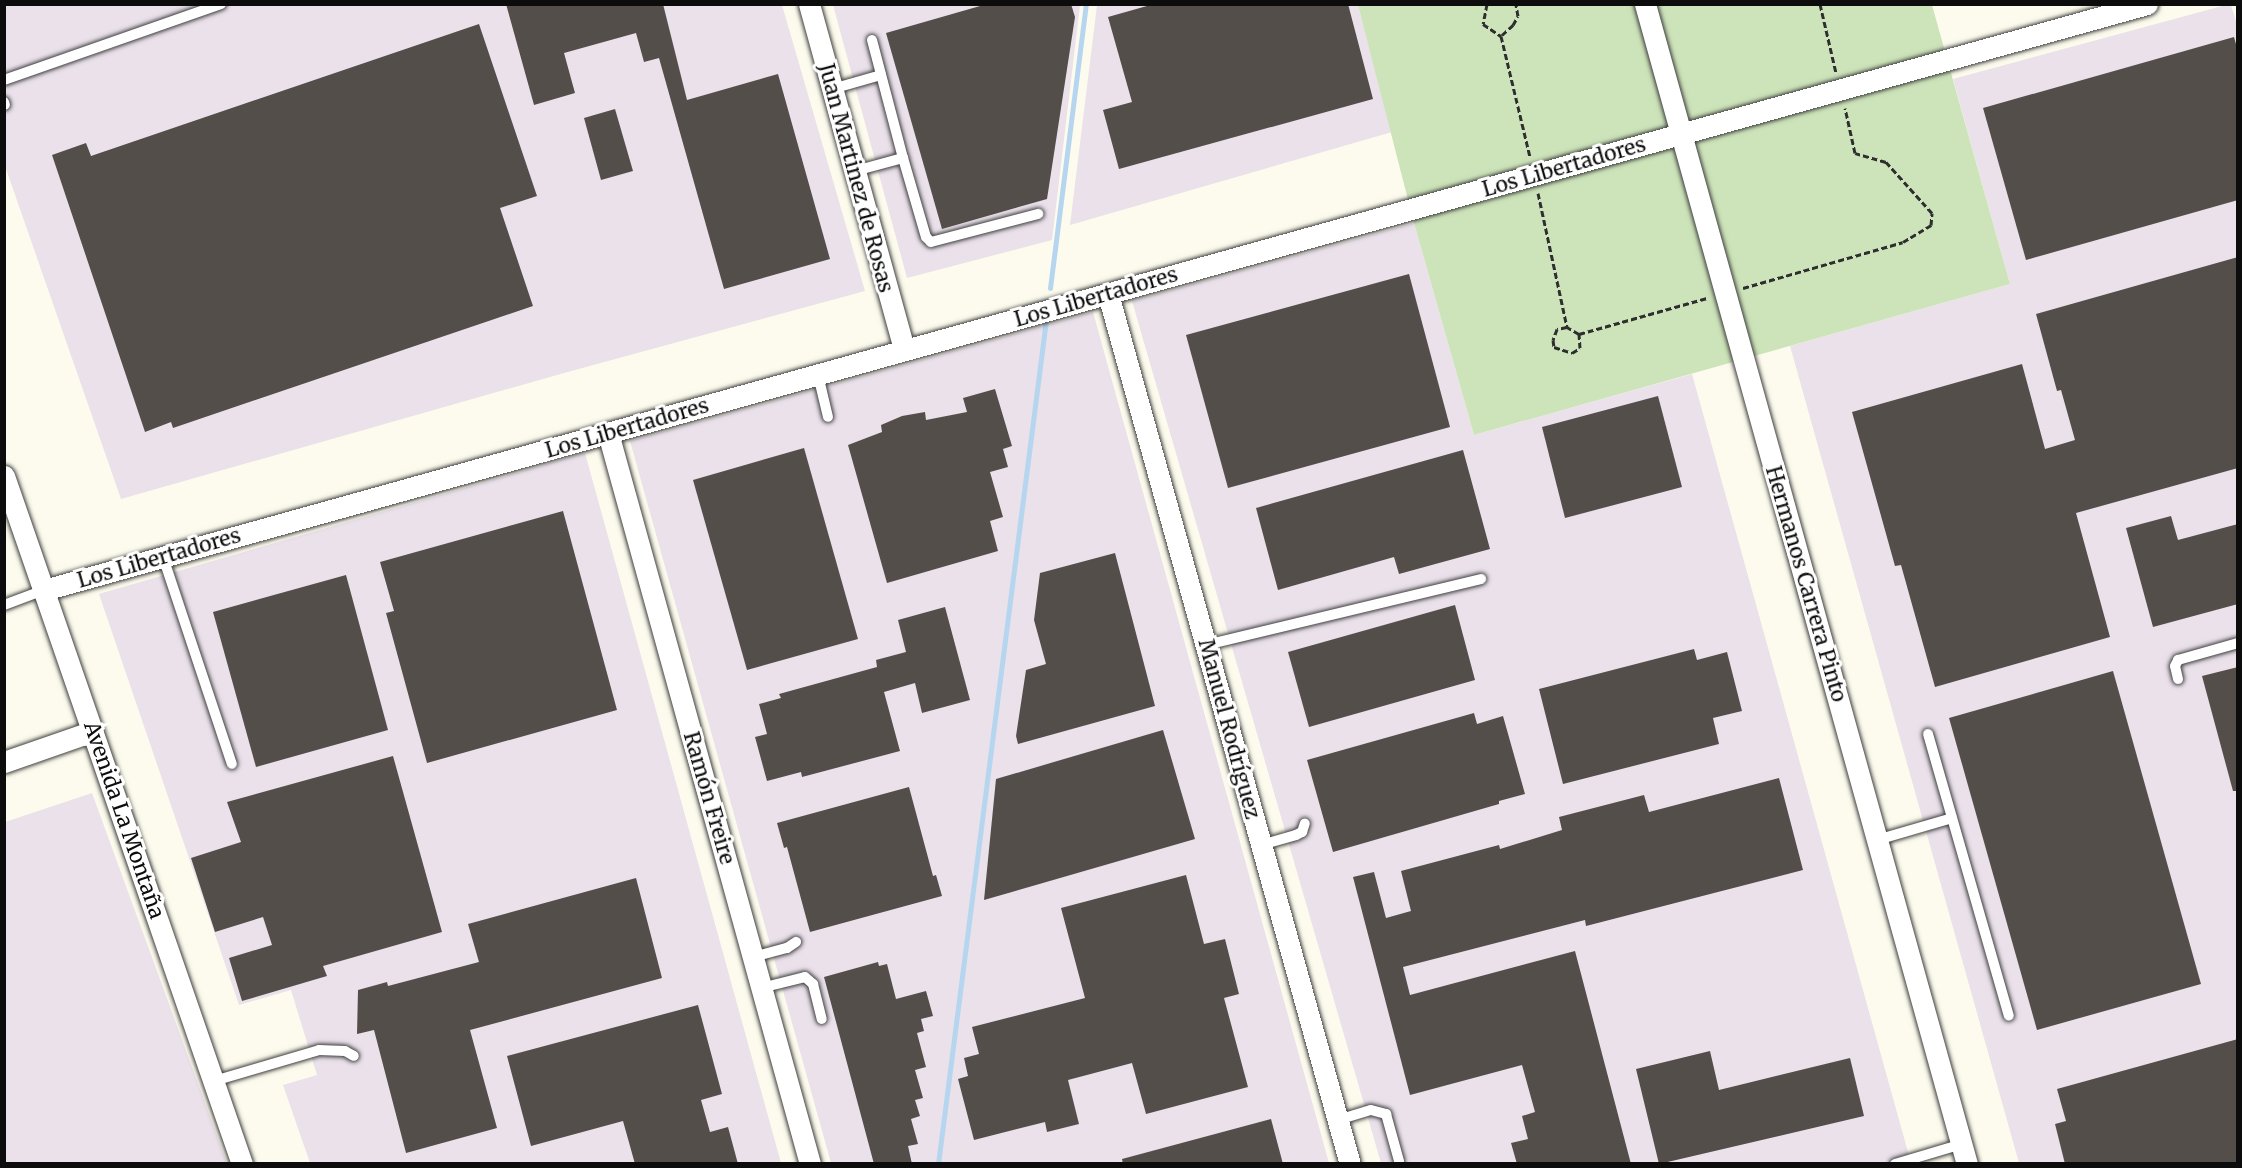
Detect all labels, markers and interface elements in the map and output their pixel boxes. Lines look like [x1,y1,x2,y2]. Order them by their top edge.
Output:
street label: Juan Martinez de Rosas [813,61,899,295]
street label: Los Libertadores [1479,132,1649,202]
street label: Los Libertadores [1011,262,1181,332]
street label: Los Libertadores [542,393,712,463]
street label: Hermanos Carrera Pinto [1760,463,1852,705]
street label: Los Libertadores [74,523,244,593]
street label: Manuel Rodríguez [1193,636,1265,822]
street label: Avenida La Montaña [78,718,170,922]
street label: Ramón Freire [678,729,740,867]

